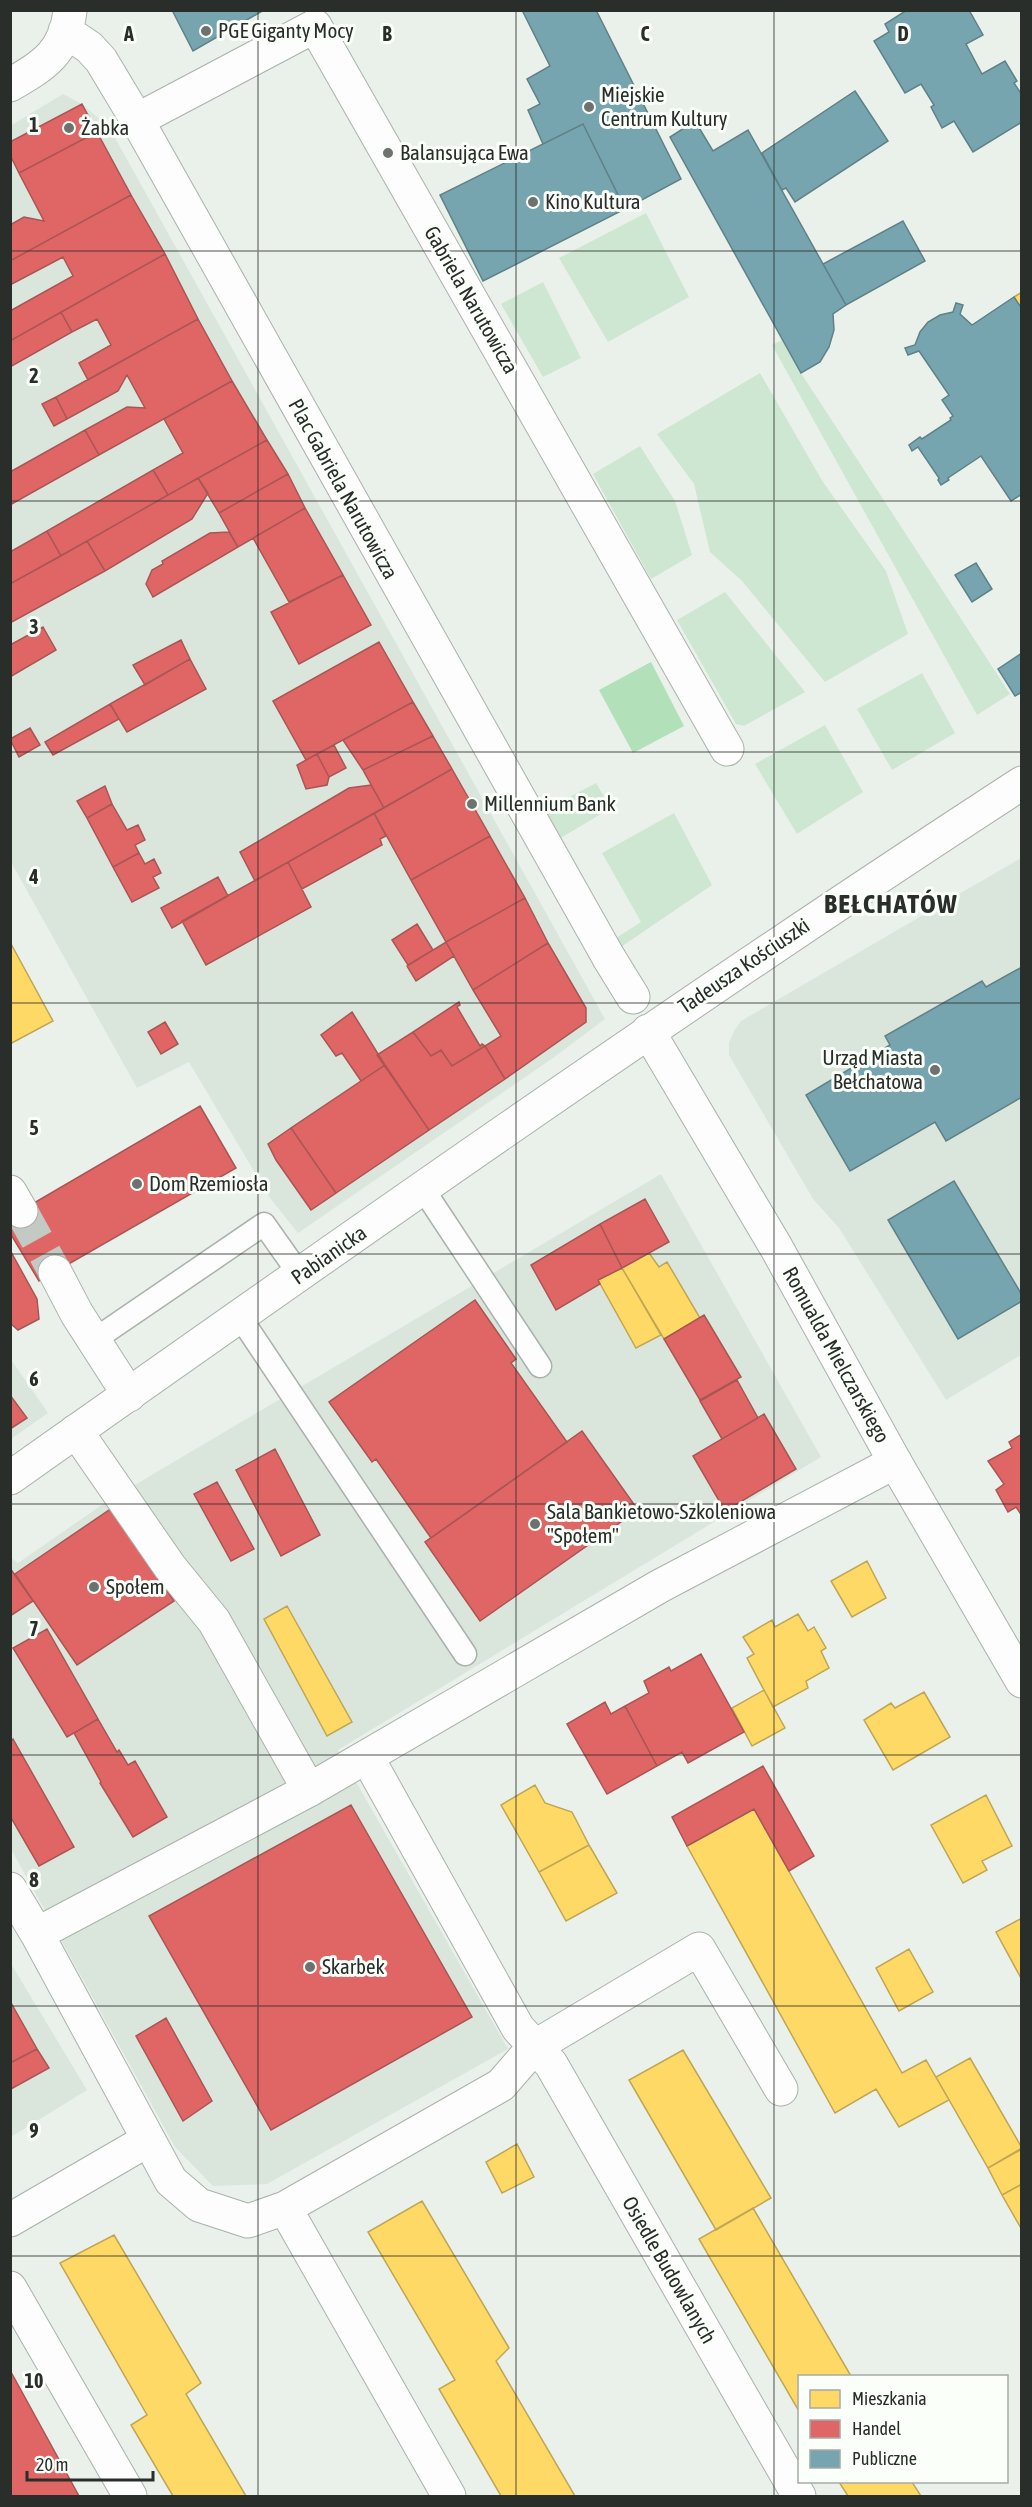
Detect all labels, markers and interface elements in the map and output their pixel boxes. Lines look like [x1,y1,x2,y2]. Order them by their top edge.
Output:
place label: PGE Giganty Mocy [218,18,354,42]
text: A [123,22,134,45]
text: B [382,22,392,45]
text: C [641,22,650,45]
text: D [897,22,909,45]
marker: PGE Giganty Mocy [199,24,213,38]
place label: Miejskie Centrum Kultury [601,82,728,130]
marker: Miejskie Centrum Kultury [582,100,596,114]
text: 1 [29,113,39,136]
place label: Żabka [81,115,129,139]
marker: Żabka [62,121,76,135]
place label: Balansująca Ewa [400,140,529,164]
marker: Balansująca Ewa [381,146,395,160]
place label: Kino Kultura [545,189,641,213]
marker: Kino Kultura [526,195,540,209]
street label: Gabriela Narutowicza [420,222,524,377]
text: 2 [29,364,39,387]
street label: Plac Gabriela Narutowicza [284,394,403,583]
text: 3 [29,615,39,638]
place label: Millennium Bank [484,791,616,815]
marker: Millennium Bank [465,797,479,811]
text: 4 [28,865,39,888]
district label: BEŁCHATÓW [824,888,958,919]
street label: Tadeusza Kościuszki [673,912,814,1018]
place label: Urząd Miasta Bełchatowa [822,1045,923,1093]
marker: Urząd Miasta Bełchatowa [928,1063,942,1077]
text: 5 [29,1116,39,1139]
place label: Dom Rzemiosła [149,1171,269,1195]
marker: Dom Rzemiosła [130,1177,144,1191]
street label: Pabianicka [286,1220,371,1289]
street label: Romualda Mielczarskiego [779,1262,895,1447]
text: 6 [29,1367,39,1390]
place label: Sala Bankietowo-Szkoleniowa "Społem" [547,1499,776,1547]
marker: Sala Bankietowo-Szkoleniowa "Społem" [528,1517,542,1531]
place label: Społem [106,1574,165,1598]
marker: Społem [87,1580,101,1594]
text: 7 [29,1617,39,1640]
text: 8 [29,1868,39,1891]
place label: Skarbek [322,1954,385,1978]
marker: Skarbek [303,1960,317,1974]
text: 9 [29,2119,39,2142]
street label: Osiedle Budowlanych [618,2192,722,2347]
text: 10 [25,2369,43,2392]
legend [798,2375,1008,2483]
text: Mieszkania [852,2388,927,2409]
text: Handel [852,2418,901,2439]
scale bar [27,2444,153,2482]
text: Publiczne [852,2448,917,2469]
text: 20 m [36,2454,68,2475]

